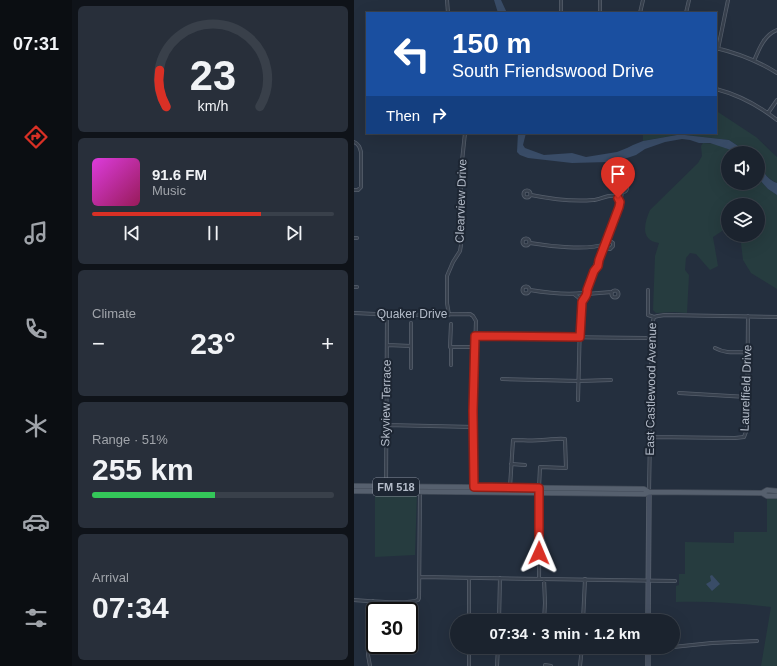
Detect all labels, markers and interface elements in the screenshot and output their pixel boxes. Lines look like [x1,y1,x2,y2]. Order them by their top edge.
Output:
icon: left [386,28,438,80]
text: 150 m [452,28,531,59]
text: 07:31 [13,34,59,54]
text: 23 [190,52,236,99]
text: South Friendswood Drive [452,61,654,81]
text: km/h [198,98,229,114]
icon: right [428,104,450,126]
text: Then [386,107,420,124]
icon: directions [22,123,50,151]
map controls [721,146,765,242]
button: sound [721,146,765,190]
pin [601,157,635,198]
street label: Clearview Drive [453,158,469,243]
icon: arrive [607,163,629,185]
text: 91.6 FM [152,166,207,183]
text: Music [152,183,186,198]
button: layers [721,198,765,242]
icon: music [22,219,50,247]
icon: previous [121,222,143,244]
icon: pause [202,222,224,244]
icon: next [283,222,305,244]
text: Climate [92,306,136,321]
street label: Quaker Drive [377,307,448,321]
icon: phone [22,315,50,343]
street label: East Castlewood Avenue [643,322,659,456]
text: 23° [190,327,236,360]
text: − [92,331,105,356]
text: + [321,331,334,356]
street label: Laurelfield Drive [737,344,755,432]
street label: Skyview Terrace [378,359,394,447]
icon: climate [22,412,50,440]
text: Range · 51% [92,432,168,447]
text: 255 km [92,453,194,486]
road number: FM 518 [373,478,419,496]
icon: car [22,508,50,536]
position arrow [518,532,560,574]
text: Arrival [92,570,129,585]
text: 07:34 [92,591,169,624]
speed limit sign: 30 [366,602,418,654]
icon: filters [22,604,50,632]
text: 07:34 · 3 min · 1.2 km [490,625,640,642]

